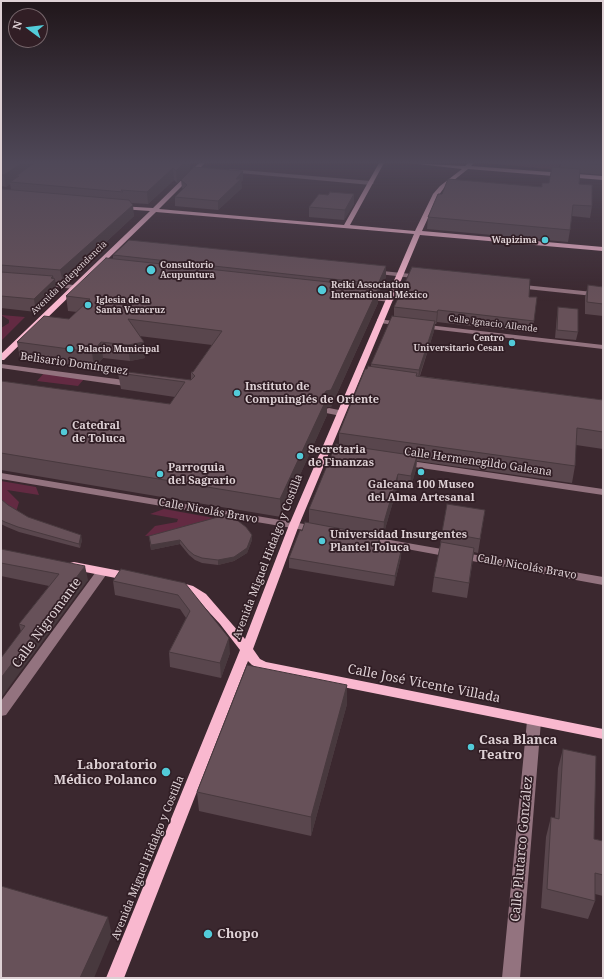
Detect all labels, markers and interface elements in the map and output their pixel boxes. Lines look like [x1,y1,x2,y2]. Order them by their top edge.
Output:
north arrow [8,8,48,48]
text: N [9,19,25,31]
place label: Wapizima [491,235,537,245]
marker: Wapizima [540,235,550,245]
street label: Avenida Independencia [29,239,109,317]
place label: Consultorio Acupuntura [160,260,215,281]
marker: Consultorio Acupuntura [145,264,157,276]
place label: Reiki Association International México [331,280,428,301]
marker: Reiki Association International México [316,284,328,296]
place label: Iglesia de la Santa Veracruz [96,295,165,316]
marker: Iglesia de la Santa Veracruz [83,300,93,310]
street label: Calle Ignacio Allende [448,313,538,335]
place label: Centro Universitario Cesan [414,333,504,354]
marker: Centro Universitario Cesan [507,338,517,348]
marker: Palacio Municipal [65,344,75,354]
place label: Palacio Municipal [78,344,160,354]
street label: Belisario Domínguez [19,350,129,378]
place label: Instituto de Compuinglés de Oriente [245,380,379,406]
marker: Instituto de Compuinglés de Oriente [232,388,242,398]
place label: Catedral de Toluca [72,419,125,445]
marker: Catedral de Toluca [59,427,69,437]
place label: Secretaria de Finanzas [308,443,374,469]
street label: Calle Hermenegildo Galeana [403,445,553,479]
marker: Secretaria de Finanzas [295,451,305,461]
place label: Parroquia del Sagrario [168,461,236,487]
marker: Galeana 100 Museo del Alma Artesanal [416,467,426,477]
marker: Parroquia del Sagrario [155,469,165,479]
street label: Avenida Miguel Hidalgo y Costilla [230,473,306,641]
place label: Galeana 100 Museo del Alma Artesanal [367,478,475,504]
street label: Calle Nicolás Bravo [157,496,259,526]
place label: Universidad Insurgentes Plantel Toluca [330,528,467,554]
marker: Universidad Insurgentes Plantel Toluca [317,536,327,546]
street label: Calle Nicolás Bravo [476,552,578,582]
street label: Calle Nigromante [9,575,85,671]
street label: Calle José Vicente Villada [346,662,502,706]
place label: Casa Blanca Teatro [479,732,557,763]
marker: Casa Blanca Teatro [466,742,476,752]
place label: Laboratorio Médico Polanco [54,757,157,788]
marker: Laboratorio Médico Polanco [160,766,172,778]
street label: Avenida Miguel Hidalgo y Costilla [109,774,187,942]
street label: Calle Plutarco González [508,776,536,922]
place label: Chopo [217,926,259,942]
marker: Chopo [202,928,214,940]

